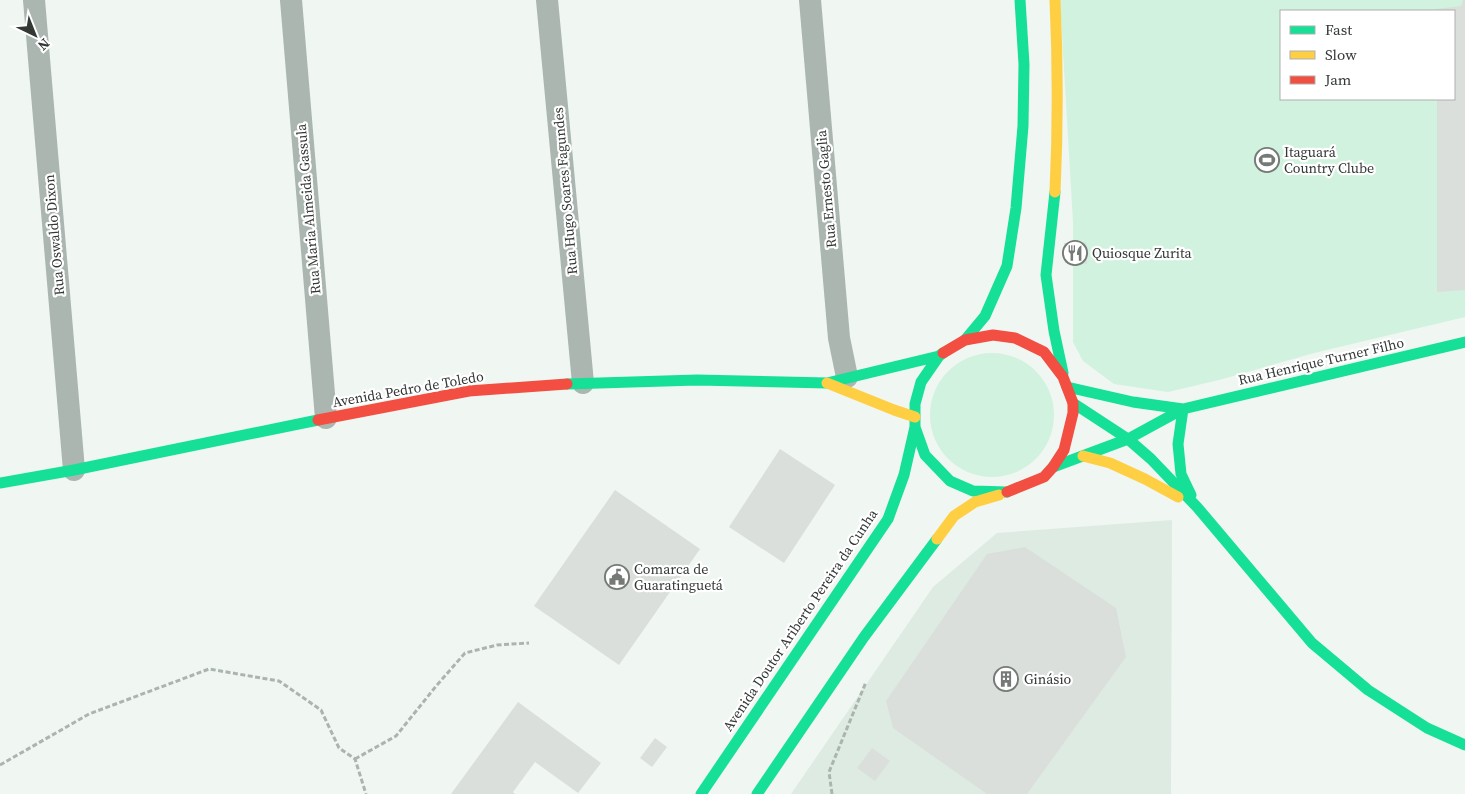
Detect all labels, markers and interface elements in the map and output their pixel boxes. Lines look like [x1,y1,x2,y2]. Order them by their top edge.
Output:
north arrow [10,10,60,60]
legend [1280,10,1455,100]
text: Fast [1325,19,1352,40]
text: N [33,34,54,55]
text: Slow [1325,44,1357,65]
text: Jam [1324,69,1352,90]
street label: Rua Hugo Soares Fagundes [548,106,582,276]
street label: Rua Maria Almeida Gassula [291,122,325,295]
street label: Rua Ernesto Gaglia [811,128,841,249]
place label: Itaguará Country Clube [1284,142,1374,178]
sports icon: Itaguará Country Clube [1254,147,1280,173]
street label: Rua Oswaldo Dixon [39,173,69,296]
restaurant icon: Quiosque Zurita [1062,240,1088,266]
place label: Quiosque Zurita [1092,243,1193,263]
street label: Rua Henrique Turner Filho [1236,332,1406,390]
street label: Avenida Pedro de Toledo [331,366,485,412]
street label: Avenida Doutor Ariberto Pereira da Cunha [718,504,883,735]
place label: Comarca de Guaratinguetá [634,559,724,595]
public building icon: Comarca de Guaratinguetá [604,564,630,590]
building icon: Ginásio [993,666,1019,692]
place label: Ginásio [1024,669,1072,689]

